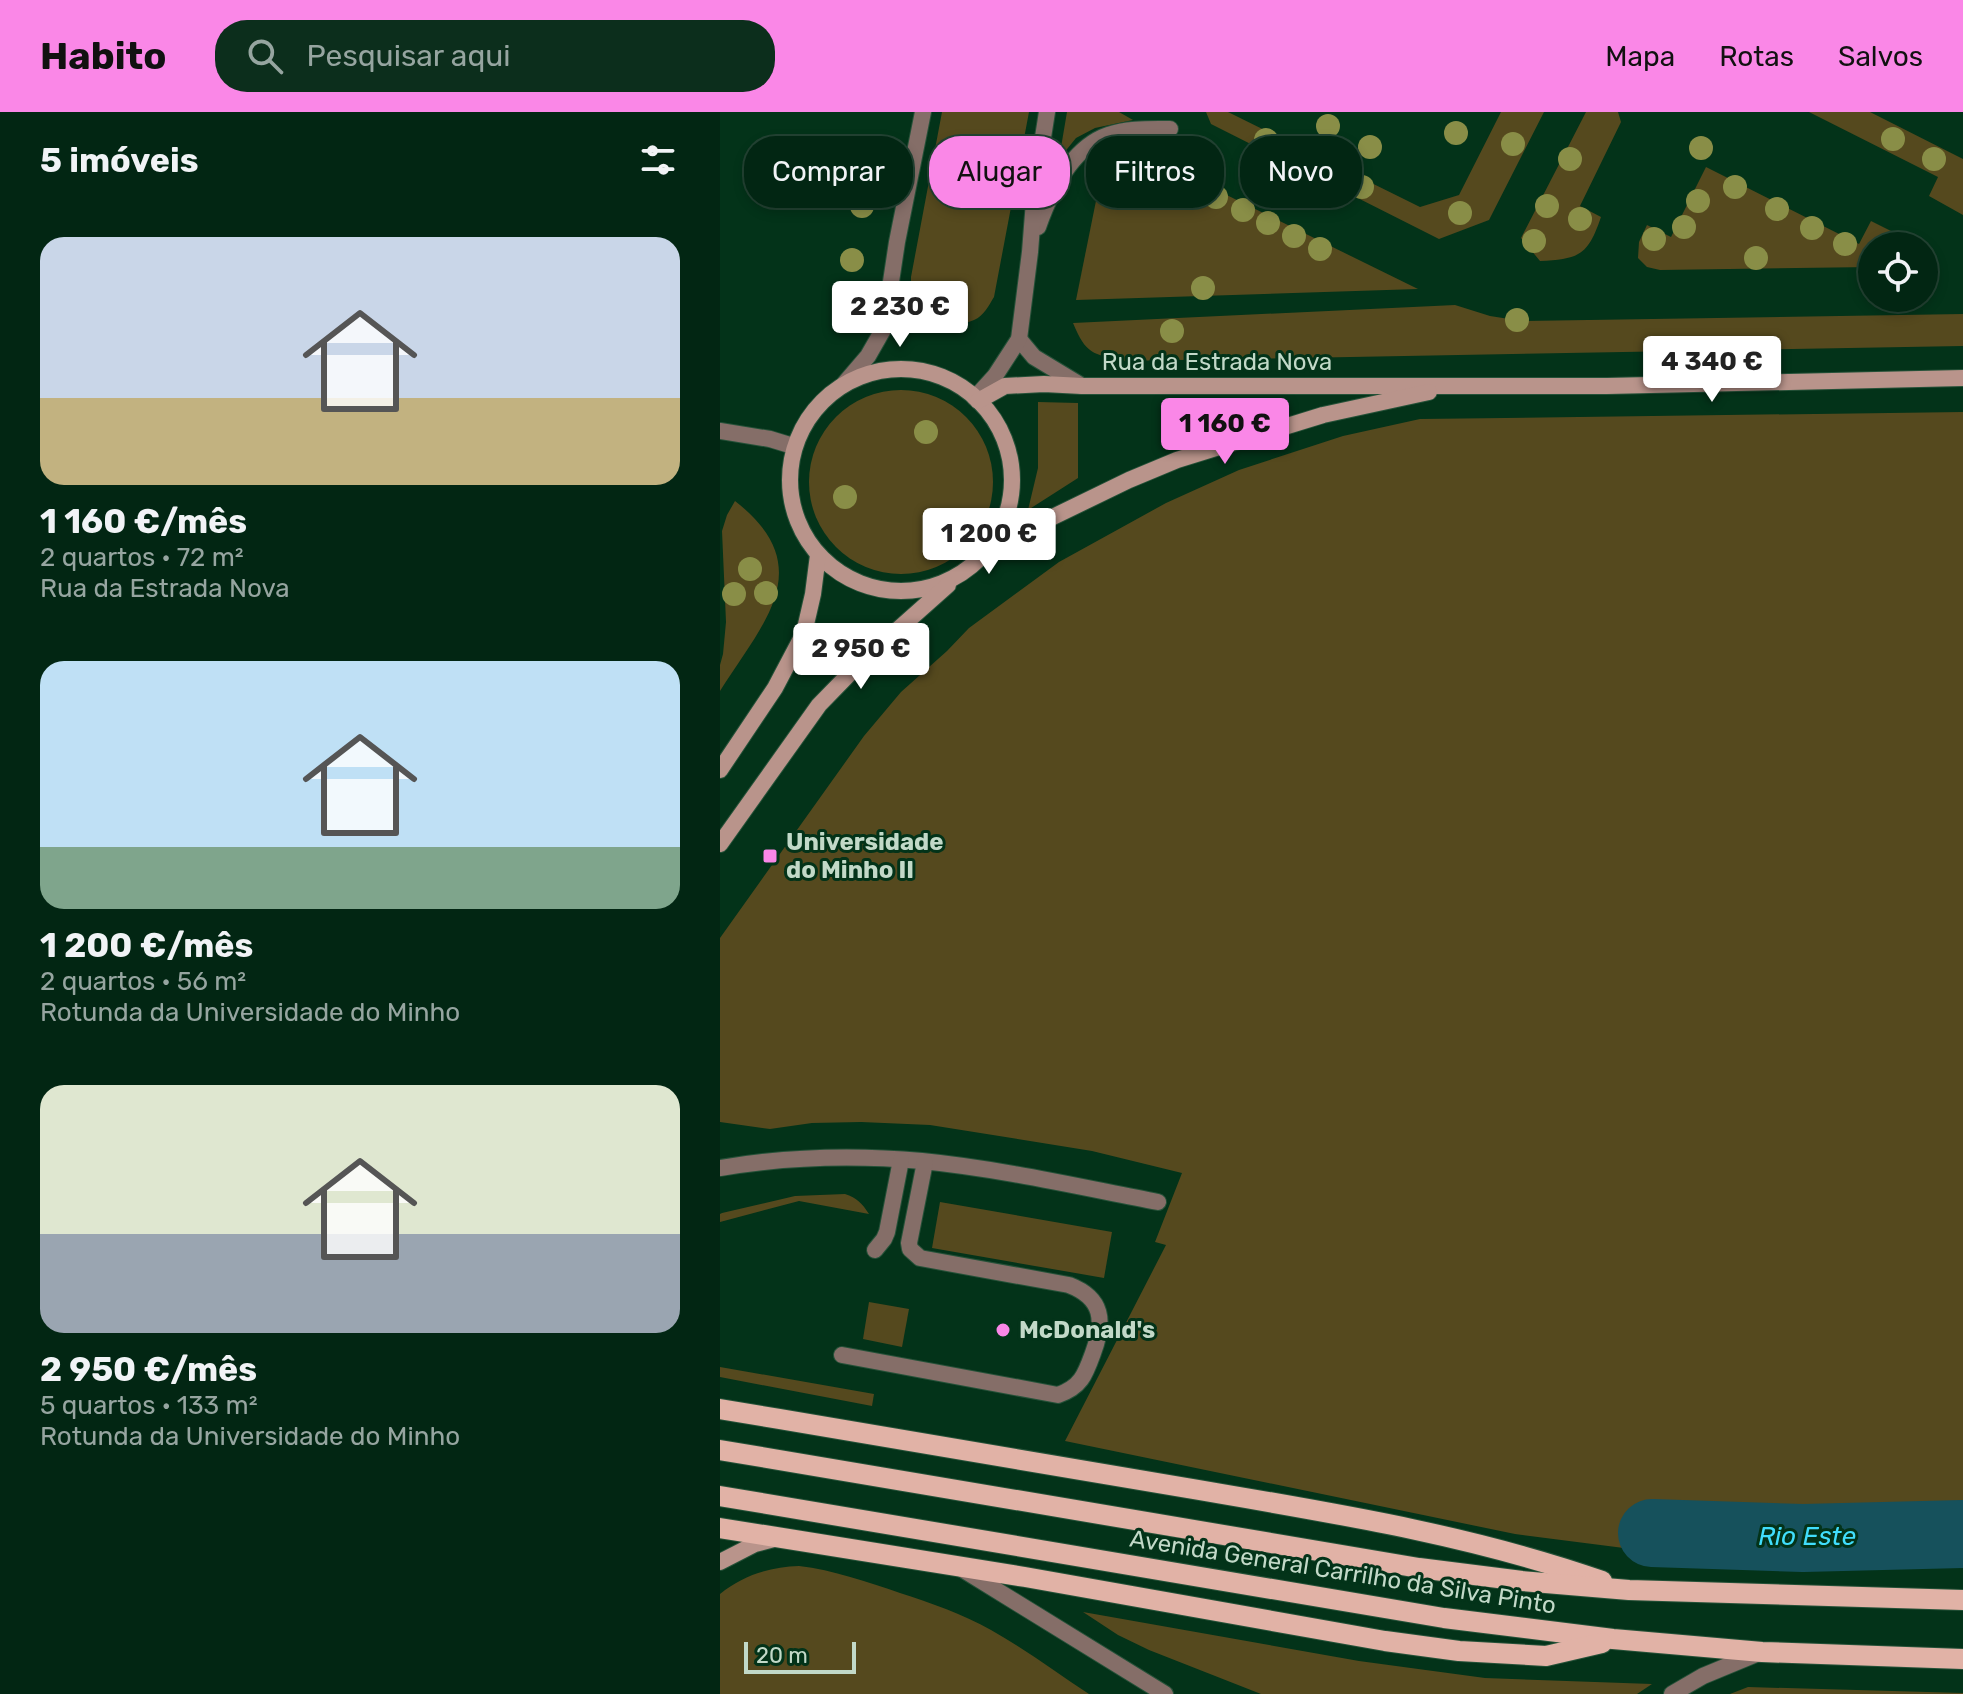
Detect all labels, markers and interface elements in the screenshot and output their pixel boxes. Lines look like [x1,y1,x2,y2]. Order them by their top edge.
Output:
search box [215,20,775,92]
text: Habito [40,33,167,79]
icon: search [243,34,287,78]
text: Pesquisar aqui [307,38,511,74]
text: Mapa [1605,40,1675,73]
text: Rotas [1719,40,1794,73]
text: Salvos [1838,40,1923,73]
chip: Comprar [744,136,913,208]
chip: Alugar [929,136,1070,208]
chip: Filtros [1086,136,1224,208]
chip: Novo [1240,136,1362,208]
icon: filters [636,138,680,182]
text: 5 imóveis [40,140,198,181]
map controls [1858,232,1938,312]
button: locate [1858,232,1938,312]
pin: 2 230 € [826,281,974,349]
icon: home [288,289,432,433]
text: 2 230 € [850,291,950,322]
pin: 4 340 € [1638,336,1786,404]
text: 4 340 € [1661,346,1763,377]
street label: Rua da Estrada Nova [1102,348,1332,376]
pin: 1 160 € [1151,398,1299,466]
text: 1 160 € [1179,408,1271,439]
text: 1 160 €/mês [40,501,247,542]
pin: 1 200 € [915,508,1063,576]
text: 1 200 € [941,518,1037,549]
text: 2 quartos · 72 m² [40,542,244,573]
text: Rua da Estrada Nova [40,573,290,604]
pin: 2 950 € [787,623,935,691]
text: 2 950 € [811,633,911,664]
icon: home [288,713,432,857]
place label: Universidade do Minho II [786,828,944,884]
marker: Universidade do Minho II [761,847,779,865]
text: 1 200 €/mês [40,925,253,966]
text: 2 quartos · 56 m² [40,966,246,997]
text: Rotunda da Universidade do Minho [40,997,460,1028]
icon: home [288,1137,432,1281]
place label: McDonald's [1019,1316,1155,1344]
marker: McDonald's [994,1321,1012,1339]
text: 2 950 €/mês [40,1349,257,1390]
text: 5 quartos · 133 m² [40,1390,258,1421]
text: Rotunda da Universidade do Minho [40,1421,460,1452]
water label: Rio Este [1758,1521,1857,1552]
street label: Avenida General Carrilho da Silva Pinto [1128,1524,1558,1620]
scale bar [744,1638,856,1674]
text: 20 m [756,1642,808,1669]

